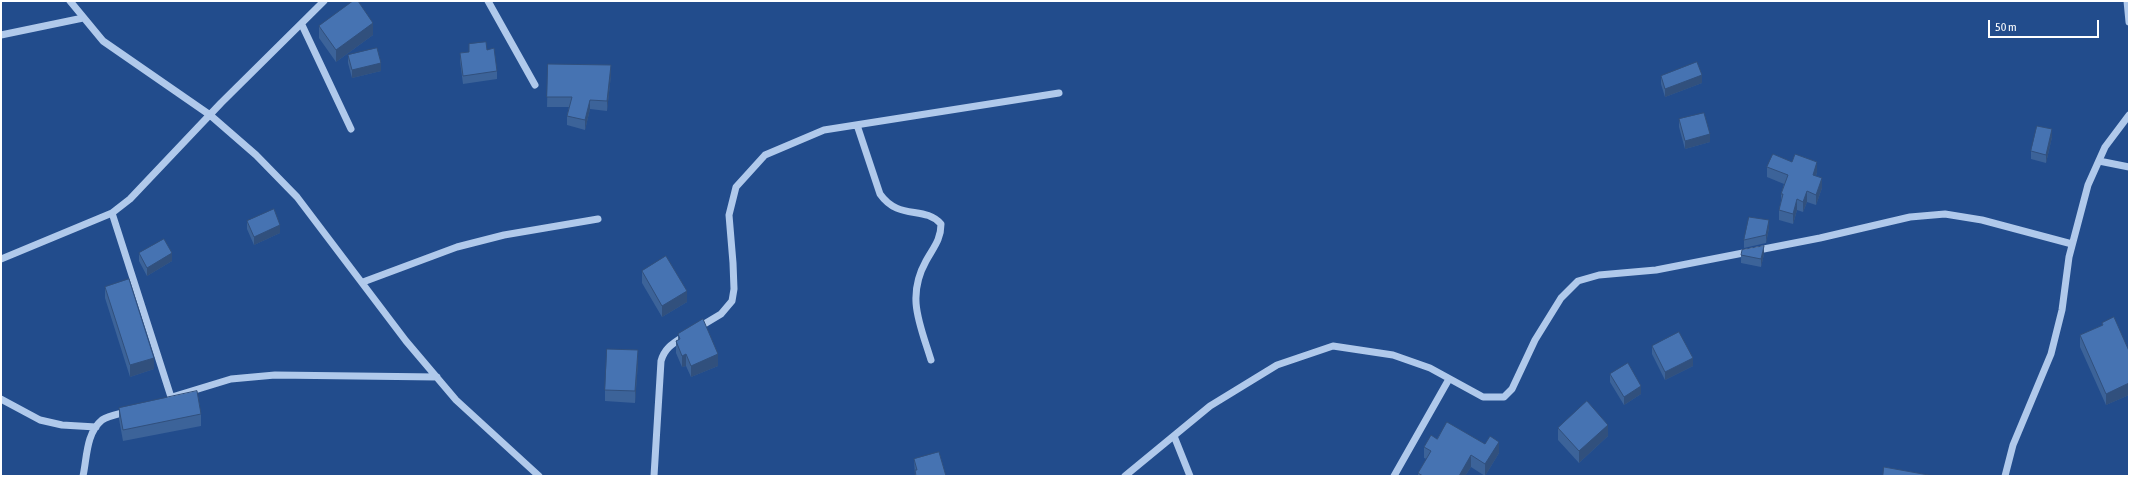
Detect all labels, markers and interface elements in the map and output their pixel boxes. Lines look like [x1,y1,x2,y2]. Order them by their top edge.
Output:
scale bar [1990,12,2101,38]
text: 50 m [1995,20,2017,34]

